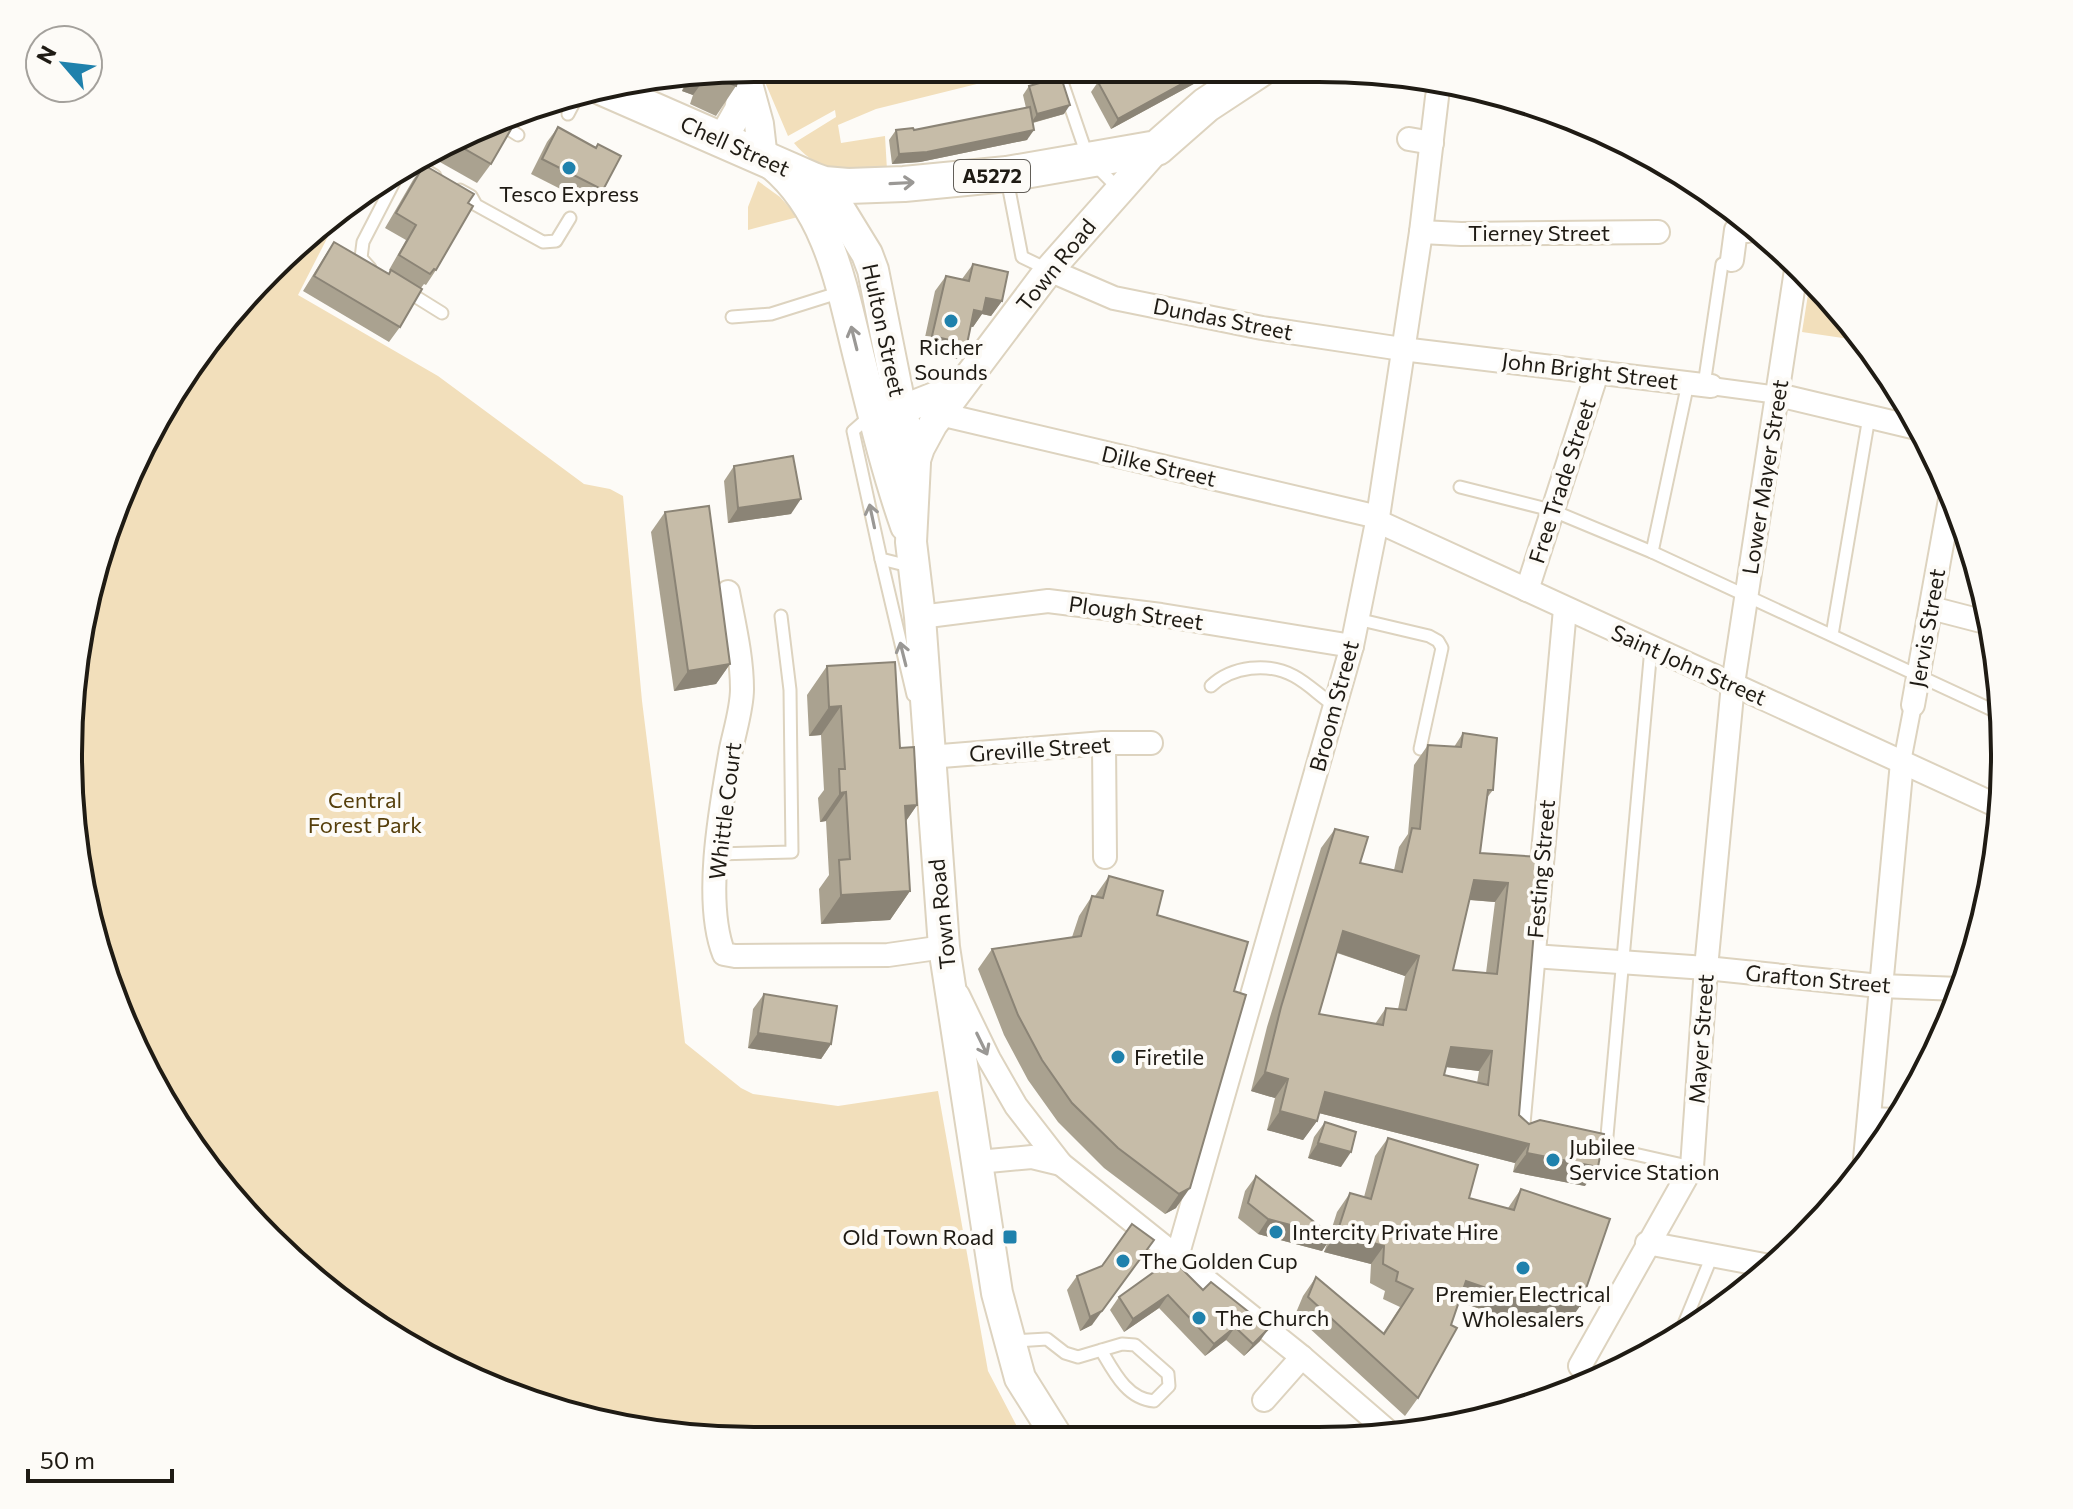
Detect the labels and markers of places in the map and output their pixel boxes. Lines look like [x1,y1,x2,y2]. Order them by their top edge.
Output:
marker: Tesco Express [560,159,578,177]
place label: Tesco Express [499,180,639,207]
marker: Richer Sounds [942,312,960,330]
place label: Richer Sounds [914,333,988,385]
place label: Firetile [1134,1043,1204,1070]
marker: Firetile [1109,1048,1127,1066]
place label: Jubilee Service Station [1569,1133,1720,1185]
marker: Jubilee Service Station [1544,1151,1562,1169]
place label: Intercity Private Hire [1292,1218,1498,1245]
place label: Old Town Road [843,1223,994,1250]
marker: Intercity Private Hire [1267,1223,1285,1241]
marker: Old Town Road [1001,1228,1019,1246]
place label: The Golden Cup [1139,1247,1298,1274]
marker: The Golden Cup [1114,1252,1132,1270]
marker: Premier Electrical Wholesalers [1514,1259,1532,1277]
place label: Premier Electrical Wholesalers [1435,1280,1611,1332]
place label: The Church [1215,1304,1329,1331]
marker: The Church [1190,1309,1208,1327]

